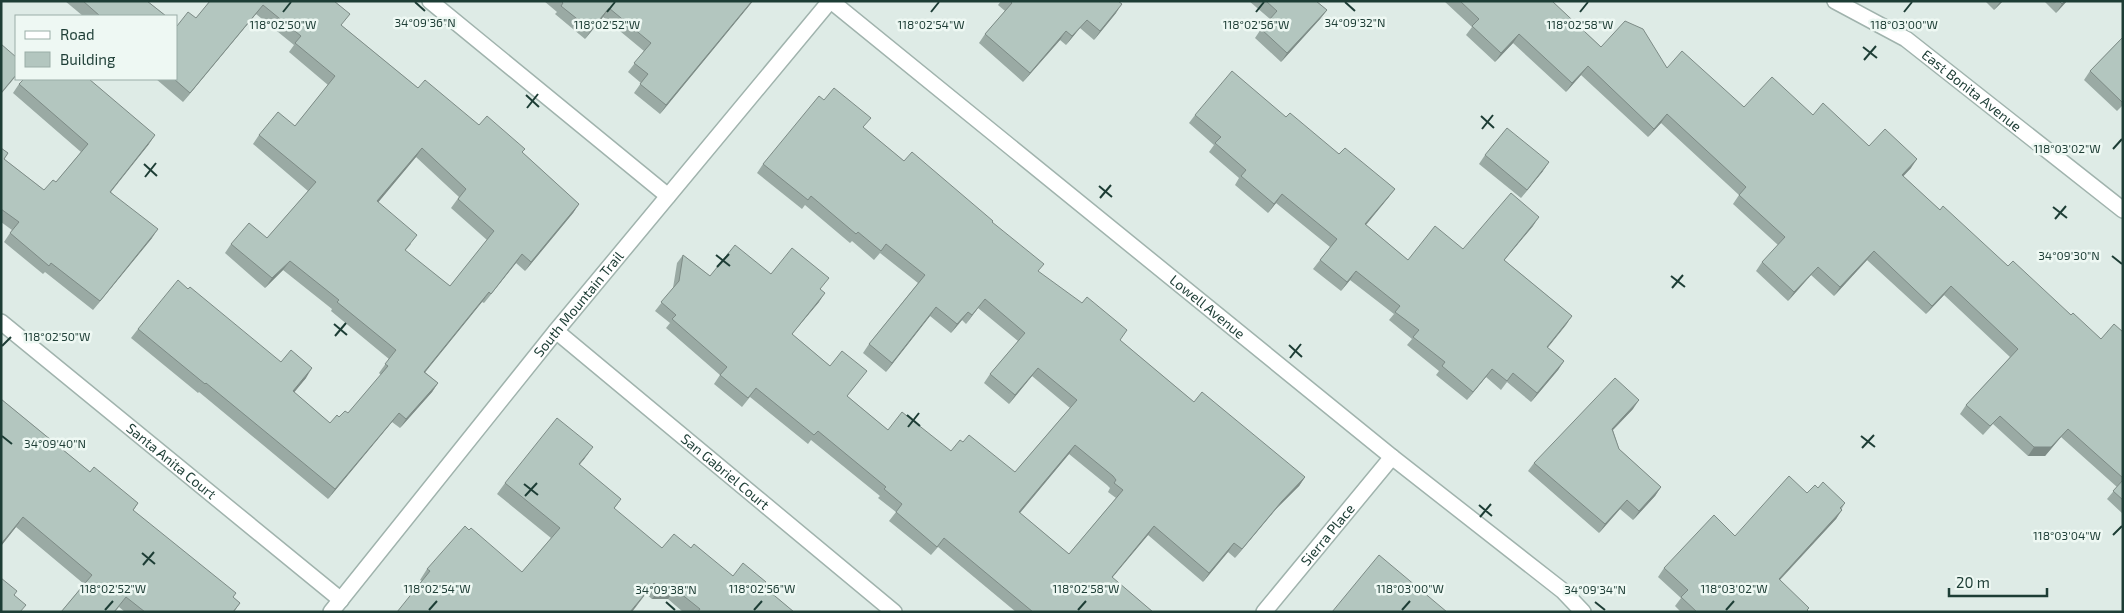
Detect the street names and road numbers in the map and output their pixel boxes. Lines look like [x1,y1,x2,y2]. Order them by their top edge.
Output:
street label: East Bonita Avenue [1919,46,2025,135]
street label: South Mountain Trail [530,247,627,360]
street label: Lowell Avenue [1167,271,1249,342]
street label: Santa Anita Court [123,419,220,503]
street label: San Gabriel Court [678,430,773,513]
street label: Sierra Place [1297,500,1358,569]

